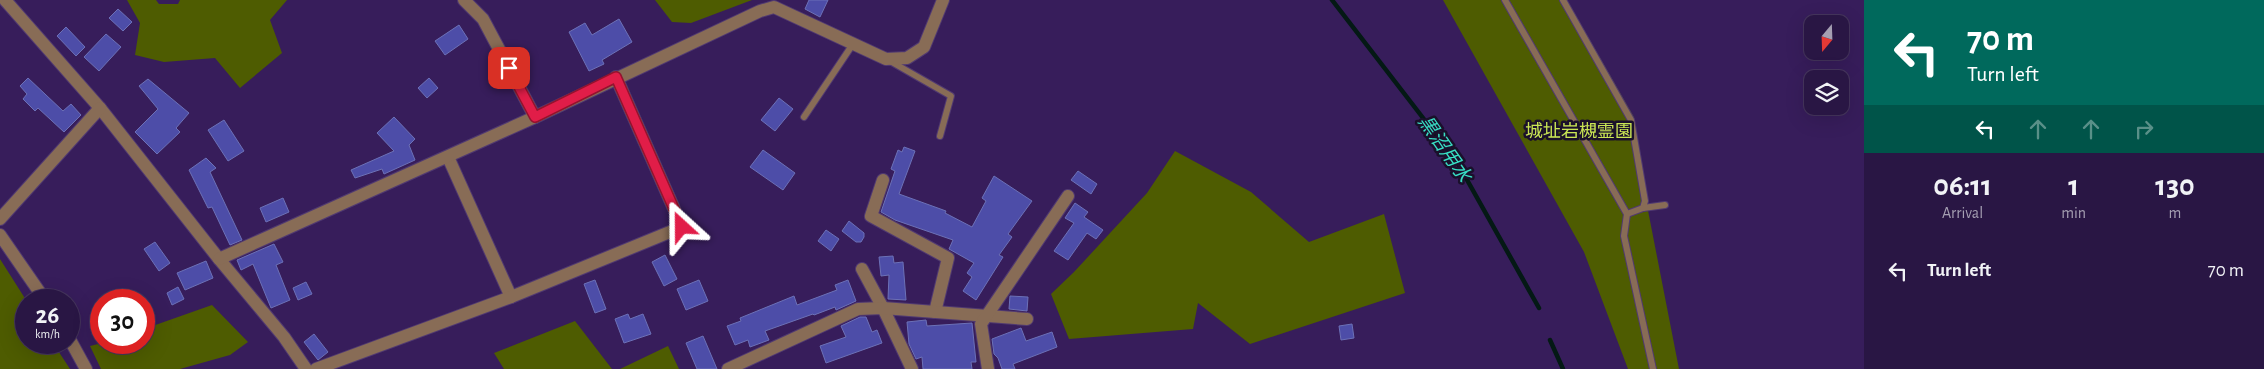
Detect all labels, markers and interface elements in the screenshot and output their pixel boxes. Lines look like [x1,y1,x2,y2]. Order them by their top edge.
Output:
north arrow [1804,15,1849,60]
map controls [1804,15,1849,115]
icon: left [1884,20,1949,85]
text: 70 m [1967,22,2034,57]
pin [488,47,530,89]
icon: arrive [495,54,523,82]
text: Turn left [1967,63,2039,85]
button: layers [1804,70,1849,115]
water label: 黒沼用水 [1414,112,1476,187]
icon: left [1971,115,1999,143]
icon: ahead [2024,115,2052,143]
icon: ahead [2077,115,2105,143]
icon: right [2130,115,2158,143]
park label: 城址岩槻霊園 [1525,122,1633,141]
text: 06:11 [1933,171,1992,201]
text: 1 [2068,171,2079,201]
text: 130 [2155,171,2195,201]
position arrow [655,200,707,252]
text: Arrival [1942,205,1983,221]
text: min [2061,205,2086,221]
text: m [2169,205,2181,221]
icon: left [1884,257,1912,285]
text: Turn left [1927,261,1991,280]
text: 70 m [2208,261,2244,280]
speed limit sign: 30 [90,289,155,354]
text: 26 [36,303,59,328]
text: km/h [35,328,60,340]

